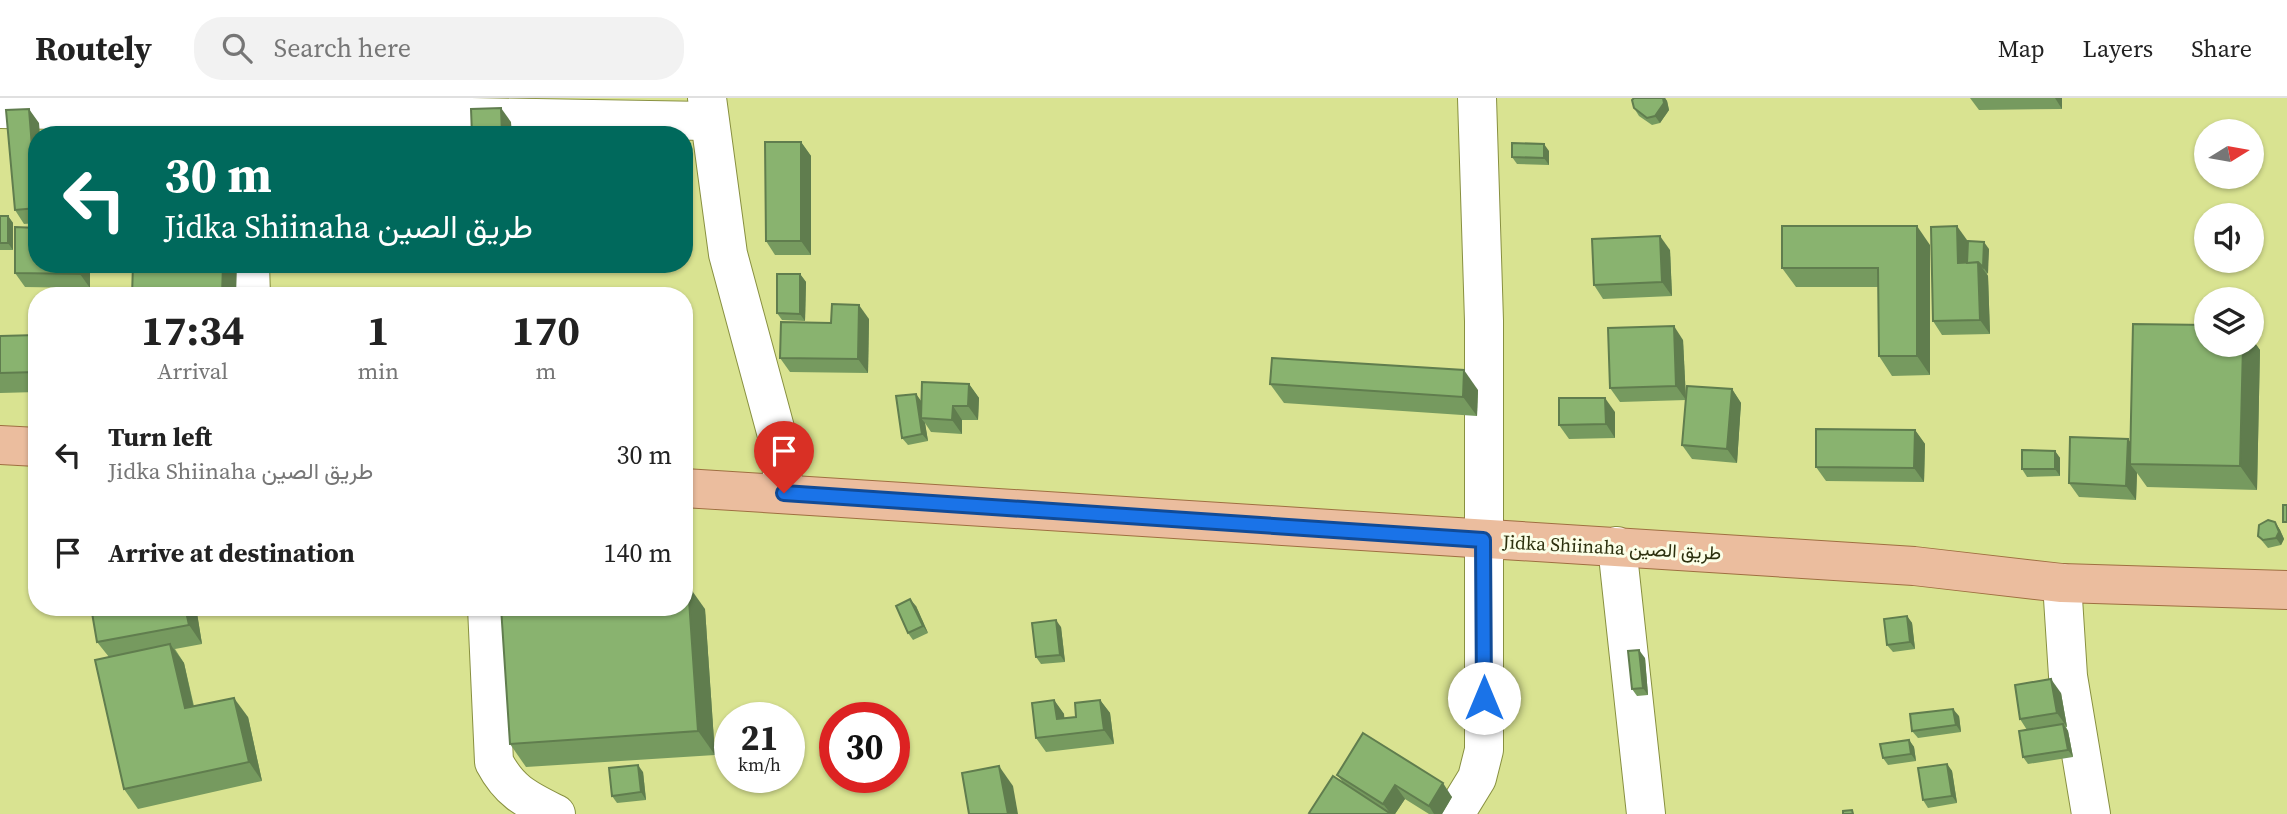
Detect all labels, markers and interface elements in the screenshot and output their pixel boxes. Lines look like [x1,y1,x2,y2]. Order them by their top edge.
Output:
search box [194,17,684,80]
text: Routely [35,26,152,71]
icon: search [218,29,256,67]
text: Search here [274,30,411,66]
text: Map [1998,32,2045,65]
text: Layers [2083,32,2153,65]
text: Share [2191,32,2252,65]
north arrow [2194,119,2264,189]
map controls [2194,119,2264,357]
text: 30 m [164,141,272,208]
icon: left [49,154,140,245]
button: sound [2194,203,2264,273]
text: Jidka Shiinaha طريق الصين [164,205,533,249]
button: layers [2194,287,2264,357]
text: 17:34 [141,301,245,359]
text: 1 [367,301,390,359]
text: 170 [512,301,580,359]
text: Arrival [157,355,228,387]
text: min [357,355,399,387]
text: m [536,355,556,387]
text: Turn left [108,419,212,455]
pin [754,421,814,493]
icon: arrive [765,432,803,470]
icon: left [49,436,87,474]
text: 30 m [617,437,672,473]
text: Jidka Shiinaha طريق الصين [108,455,373,487]
street label: Jidka Shiinaha طريق الصين [1501,528,1722,566]
icon: arrive [49,534,87,572]
text: Arrive at destination [108,535,355,571]
text: 140 m [604,535,672,571]
position arrow [1447,661,1521,735]
speed limit sign: 30 [819,702,910,793]
text: 21 [741,714,778,762]
text: km/h [738,752,781,777]

